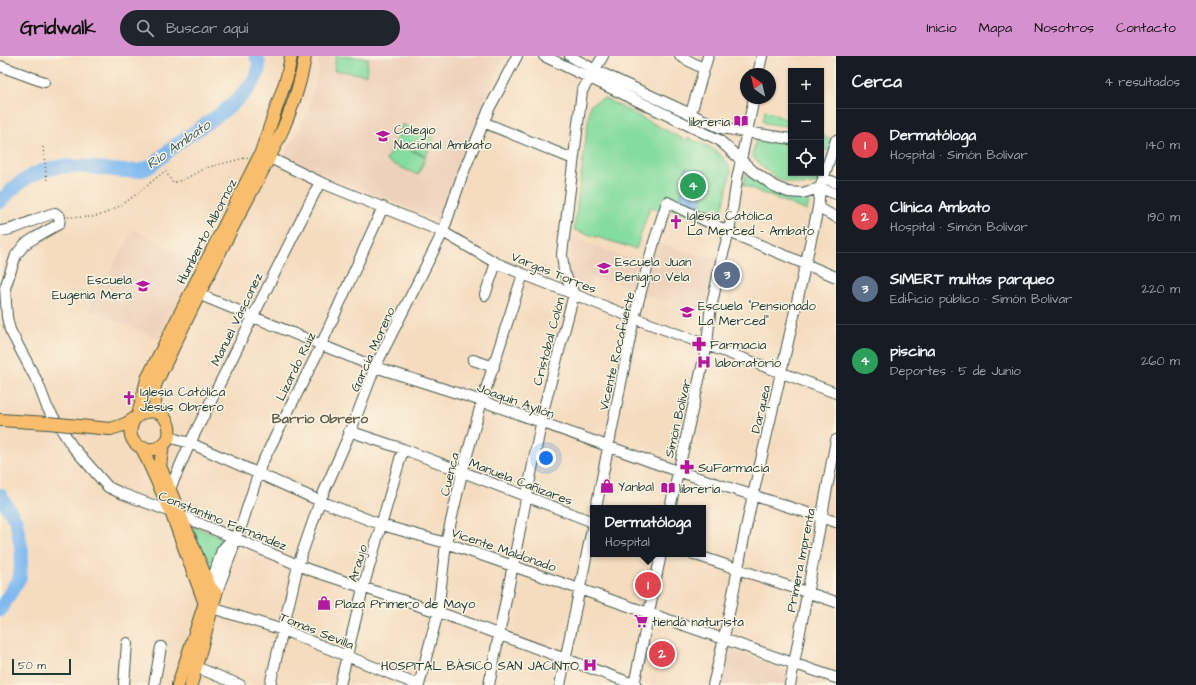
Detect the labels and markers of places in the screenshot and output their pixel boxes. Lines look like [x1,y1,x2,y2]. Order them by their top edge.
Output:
place label: libreria [689,113,730,131]
library icon: libreria [733,113,749,129]
place label: Colegio Nacional Ambato [394,121,492,154]
school or university icon: Colegio Nacional Ambato [375,128,391,144]
pin: 4 [680,171,706,201]
place label: Iglesia Católica La Merced - Ambato [687,207,815,240]
church icon: Iglesia Católica La Merced - Ambato [668,214,684,230]
place label: Escuela Juan Benigno Vela [615,253,692,287]
school or university icon: Escuela Juan Benigno Vela [596,260,612,276]
pin: 3 [714,260,740,290]
place label: Escuela Eugenia Mera [52,271,132,305]
school or university icon: Escuela Eugenia Mera [135,278,151,294]
place label: Escuela "Pensionado La Merced" [698,297,816,330]
school or university icon: Escuela "Pensionado La Merced" [679,304,695,320]
pharmacy icon: Farmacia [691,336,707,352]
place label: Farmacia [710,336,767,354]
hospital icon: laboratorio [696,354,712,370]
place label: laboratorio [715,354,782,372]
place label: Iglesia Católica Jesús Obrero [140,383,226,416]
church icon: Iglesia Católica Jesús Obrero [121,390,137,406]
pharmacy icon: SuFarmacia [679,459,695,475]
place label: SuFarmacia [698,459,770,477]
shop icon: Yanbal [599,478,615,494]
place label: Yanbal [618,478,654,496]
library icon: librería [660,480,676,496]
place label: librería [679,480,721,498]
pin: 1 [635,570,661,600]
shop icon: Plaza Primero de Mayo [316,595,332,611]
place label: Plaza Primero de Mayo [335,595,476,614]
supermarket icon: tienda naturista [633,613,649,629]
place label: tienda naturista [652,613,744,631]
pin: 2 [649,639,675,669]
place label: HOSPITAL BÁSICO SAN JACINTO [381,657,579,675]
hospital icon: HOSPITAL BÁSICO SAN JACINTO [582,657,598,673]

